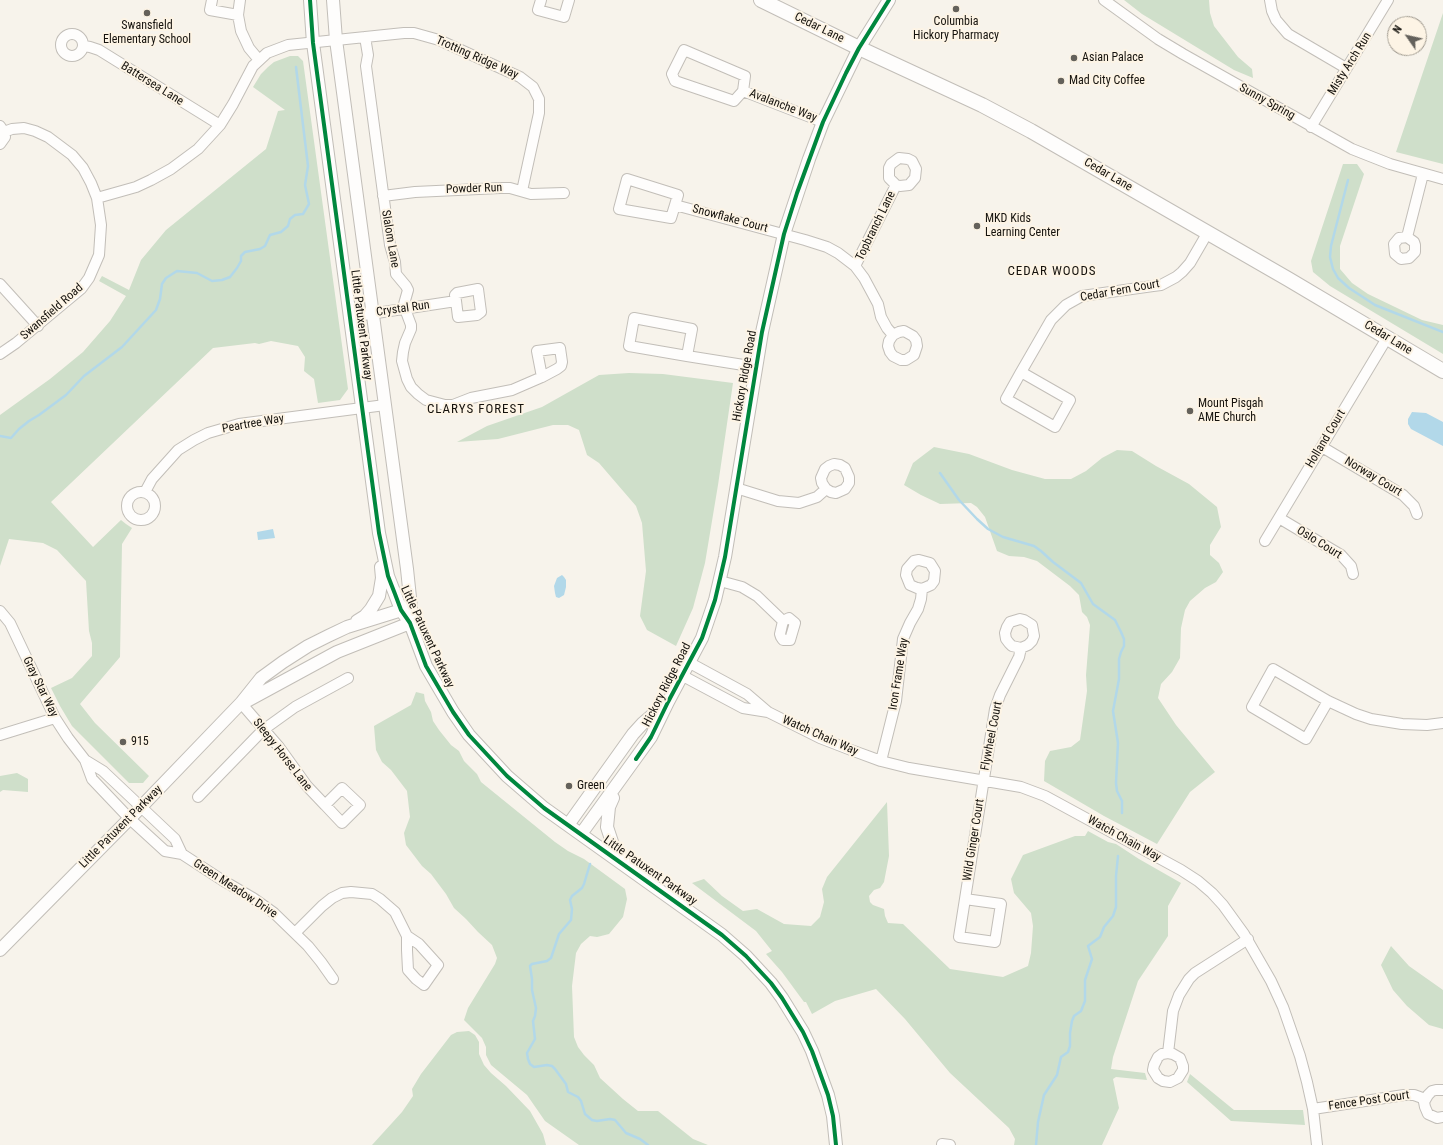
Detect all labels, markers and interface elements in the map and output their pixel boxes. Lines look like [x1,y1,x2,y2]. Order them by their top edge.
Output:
marker: Columbia Hickory Pharmacy [951,4,961,14]
marker: Swansfield Elementary School [142,8,152,18]
street label: Cedar Lane [792,10,846,46]
place label: Columbia Hickory Pharmacy [913,15,999,43]
north arrow [1387,16,1427,56]
place label: Swansfield Elementary School [103,19,191,47]
text: N [1390,23,1405,36]
street label: Misty Arch Run [1325,30,1375,98]
street label: Trotting Ridge Way [434,33,520,83]
place label: Asian Palace [1082,51,1143,65]
marker: Asian Palace [1069,53,1079,63]
street label: Battersea Lane [118,59,186,109]
place label: Mad City Coffee [1069,74,1145,88]
marker: Mad City Coffee [1056,76,1066,86]
street label: Sunny Spring [1237,81,1297,123]
street label: Avalanche Way [747,87,819,125]
street label: Cedar Lane [1081,155,1135,195]
street label: Powder Run [446,181,502,197]
street label: Topbranch Lane [853,189,899,263]
street label: Snowflake Court [691,202,769,236]
street label: Slalom Lane [378,209,402,269]
place label: MKD Kids Learning Center [985,212,1060,240]
marker: MKD Kids Learning Center [972,221,982,231]
district label: CEDAR WOODS [1007,264,1097,280]
street label: Little Patuxent Parkway [347,269,375,381]
street label: Cedar Fern Court [1079,277,1161,305]
street label: Swansfield Road [18,281,86,343]
street label: Crystal Run [375,298,431,320]
street label: Cedar Lane [1361,318,1415,358]
street label: Hickory Ridge Road [730,329,760,423]
place label: Mount Pisgah AME Church [1198,397,1263,425]
district label: CLARYS FOREST [427,402,525,418]
marker: Mount Pisgah AME Church [1185,406,1195,416]
street label: Holland Court [1303,407,1349,471]
street label: Peartree Way [221,411,285,437]
street label: Norway Court [1342,454,1404,500]
street label: Oslo Court [1294,524,1344,562]
street label: Little Patuxent Parkway [397,584,457,690]
street label: Iron Frame Way [886,637,912,711]
street label: Hickory Ridge Road [640,641,694,729]
street label: Gray Star Way [19,654,61,720]
street label: Flywheel Court [978,700,1006,772]
street label: Watch Chain Way [780,713,860,759]
street label: Sleepy Horse Lane [249,716,315,794]
place label: 915 [131,735,149,749]
marker: 915 [118,737,128,747]
place label: Green [577,779,605,793]
marker: Green [564,781,574,791]
street label: Little Patuxent Parkway [77,783,165,871]
street label: Wild Ginger Court [960,798,988,882]
street label: Watch Chain Way [1085,813,1163,865]
street label: Little Patuxent Parkway [600,833,700,909]
street label: Green Meadow Drive [190,856,280,922]
street label: Fence Post Court [1328,1088,1410,1114]

